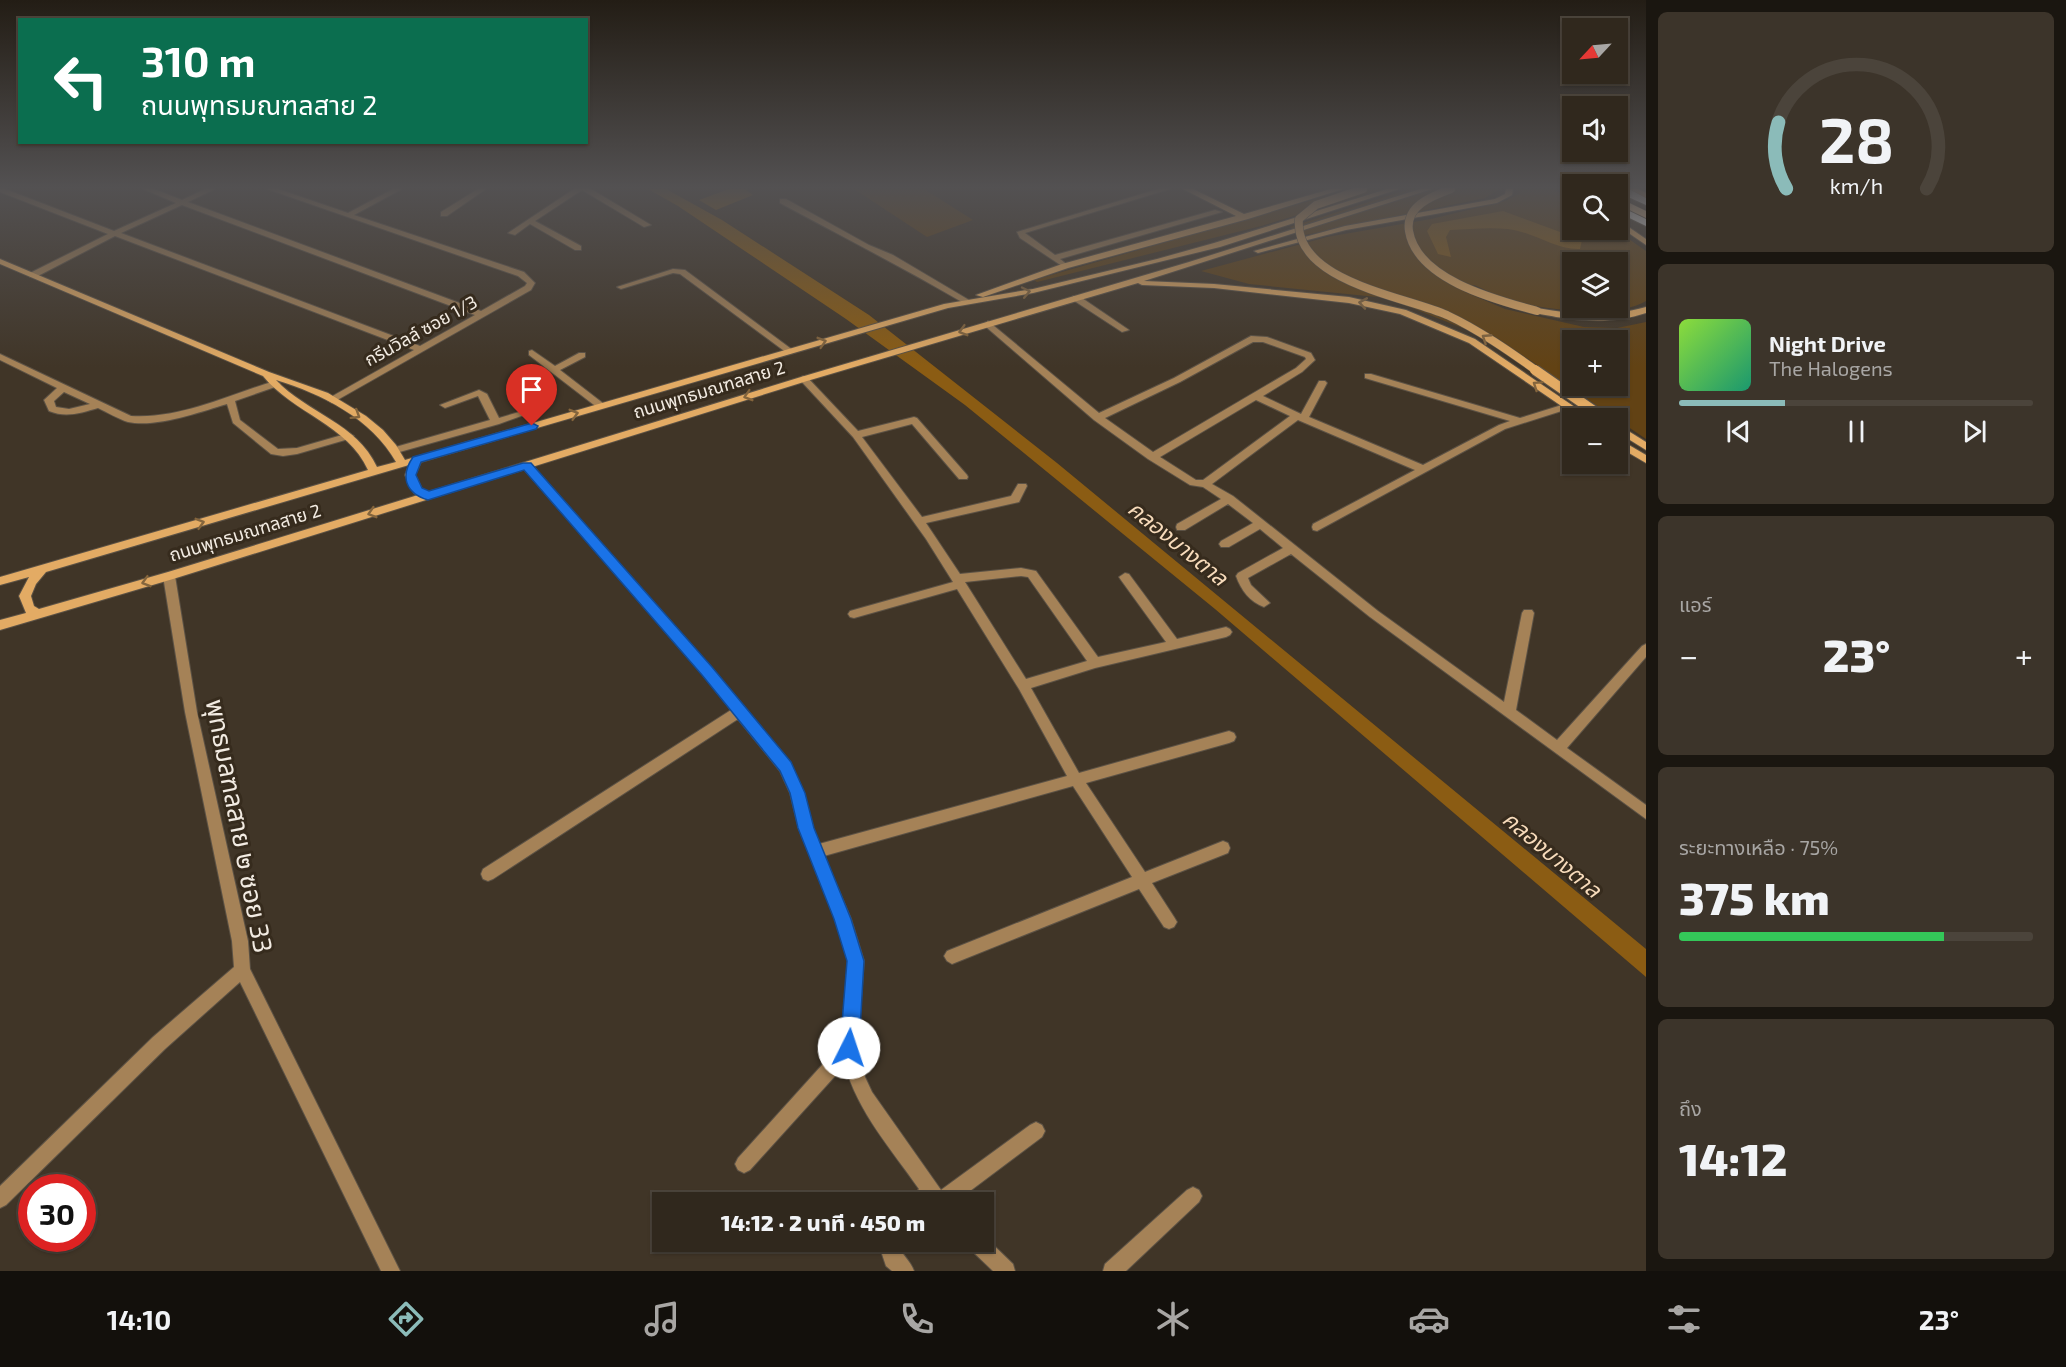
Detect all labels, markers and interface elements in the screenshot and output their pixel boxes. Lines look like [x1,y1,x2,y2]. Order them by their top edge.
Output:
north arrow [1562,18,1628,84]
map controls [1562,18,1628,474]
text: 310 m [141,35,256,85]
icon: left [42,42,120,120]
text: ถนนพุทธมณฑลสาย 2 [141,88,377,120]
button: sound [1562,96,1628,162]
text: 28 [1818,101,1894,176]
text: km/h [1829,173,1883,198]
button: search [1562,174,1628,240]
button: layers [1562,252,1628,318]
one-way arrow [1020,286,1030,299]
street label: กรีนวิลล์ ซอย 1/3 [360,290,481,370]
one-way arrow [1358,297,1368,309]
one-way arrow [958,324,969,336]
button: + [1562,330,1628,396]
text: Night Drive [1769,330,1886,356]
one-way arrow [1482,334,1493,345]
one-way arrow [816,337,827,349]
street label: ถนนพุทธมณฑลสาย 2 [630,355,788,424]
text: The Halogens [1769,356,1893,380]
pin [506,364,557,426]
icon: arrive [515,373,548,406]
one-way arrow [1533,381,1544,392]
one-way arrow [743,389,754,401]
one-way arrow [350,408,360,420]
button: − [1562,408,1628,474]
one-way arrow [568,409,579,421]
icon: previous [1722,415,1755,448]
icon: pause [1840,415,1873,448]
icon: next [1958,415,1991,448]
water label: คลองบางตาล [1124,494,1235,591]
street label: ถนนพุทธมณฑลสาย 2 [166,498,324,567]
one-way arrow [367,506,378,518]
one-way arrow [195,517,205,530]
one-way arrow [141,575,151,588]
text: แอร์ [1679,592,1711,616]
text: 23° [1823,627,1890,681]
text: − [1679,635,1698,675]
text: + [2015,635,2033,675]
street label: พุทธมลฑลสาย ๒ ซอย 33 [199,696,280,956]
water label: คลองบางตาล [1498,805,1608,903]
text: ระยะทางเหลือ · 75% [1679,835,1838,859]
text: 375 km [1679,870,1830,924]
position arrow [817,1016,881,1080]
text: ถึง [1679,1096,1702,1120]
text: 14:12 [1679,1131,1787,1185]
speed limit sign: 30 [18,1174,96,1252]
text: 14:12 · 2 นาที · 450 m [721,1209,925,1235]
icon: directions [385,1298,427,1340]
icon: music [641,1298,683,1340]
icon: phone [896,1298,938,1340]
icon: climate [1152,1298,1194,1340]
icon: car [1408,1298,1450,1340]
icon: filters [1663,1298,1705,1340]
text: 14:10 [107,1303,171,1335]
text: 23° [1919,1303,1959,1335]

